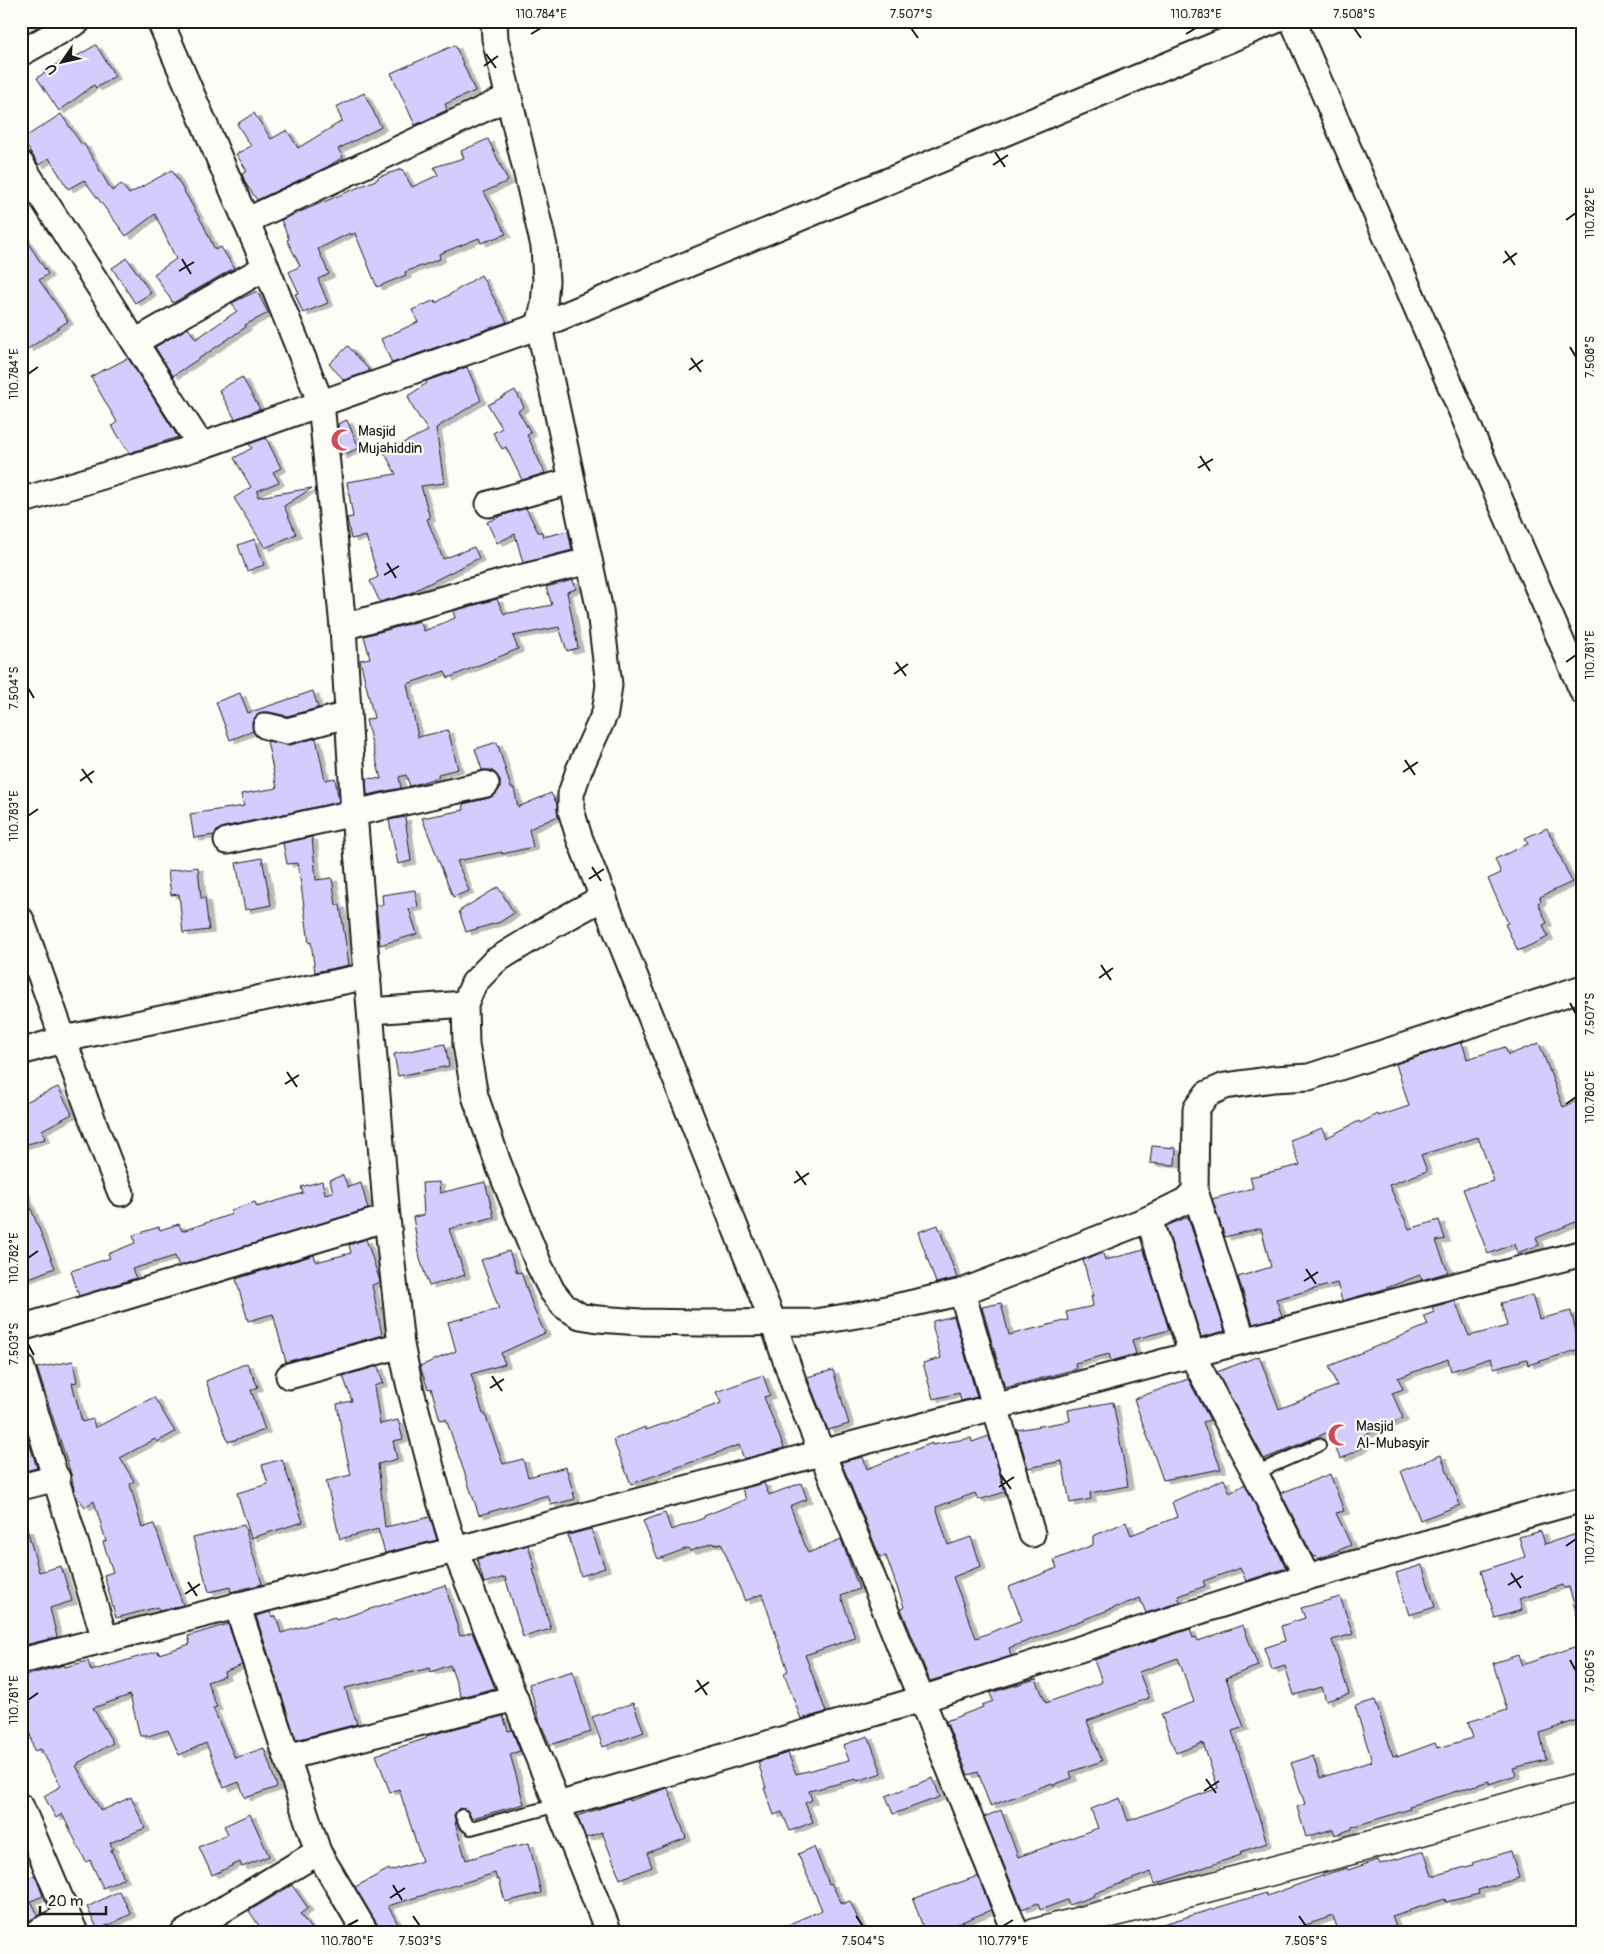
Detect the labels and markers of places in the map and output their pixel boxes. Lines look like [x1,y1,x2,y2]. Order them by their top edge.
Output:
place label: Masjid Mujahiddin [358,422,422,458]
mosque icon: Masjid Mujahiddin [329,427,355,453]
place label: Masjid Al-Mubasyir [1356,1417,1430,1453]
mosque icon: Masjid Al-Mubasyir [1326,1422,1352,1448]

